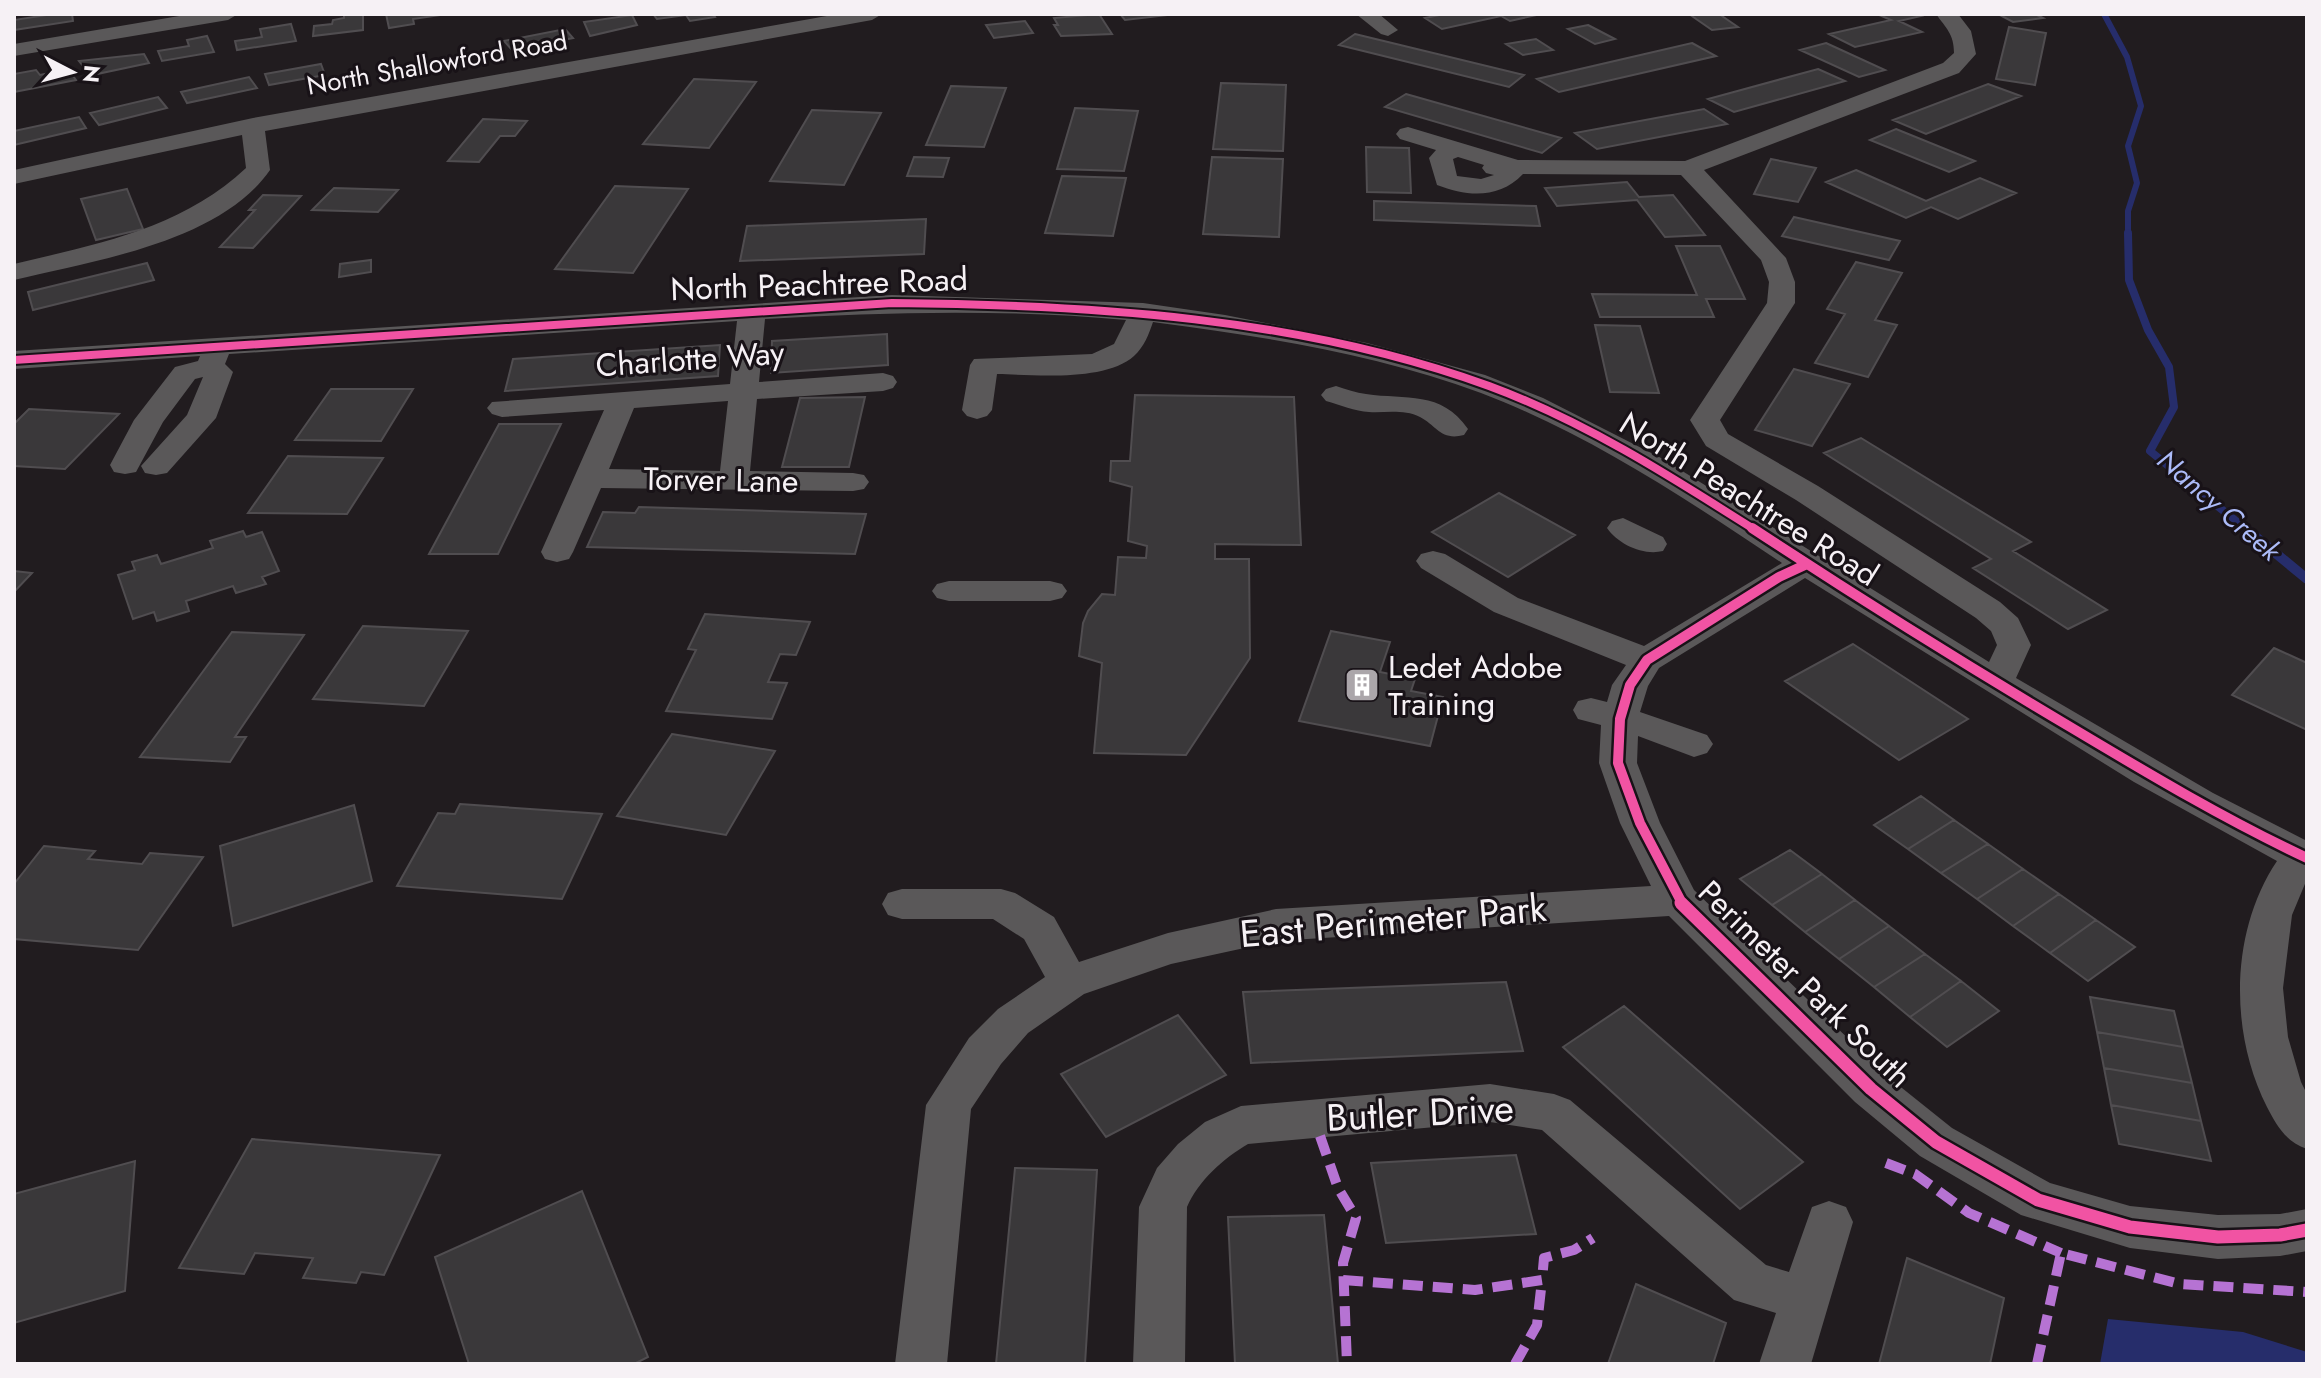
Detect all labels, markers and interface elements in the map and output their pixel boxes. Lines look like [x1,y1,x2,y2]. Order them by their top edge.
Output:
street label: North Shallowford Road [304,21,570,105]
north arrow [32,32,112,112]
text: N [75,64,109,84]
street label: North Peachtree Road [669,256,969,312]
street label: Charlotte Way [594,329,787,389]
street label: North Peachtree Road [1611,401,1887,597]
water label: Nancy Creek [2148,440,2290,571]
street label: Torver Lane [643,456,799,504]
place label: Ledet Adobe Training [1388,644,1562,727]
building icon: Ledet Adobe Training [1343,666,1381,704]
street label: Perimeter Park South [1688,870,1922,1098]
street label: East Perimeter Park [1238,880,1549,961]
street label: Butler Drive [1325,1080,1515,1145]

